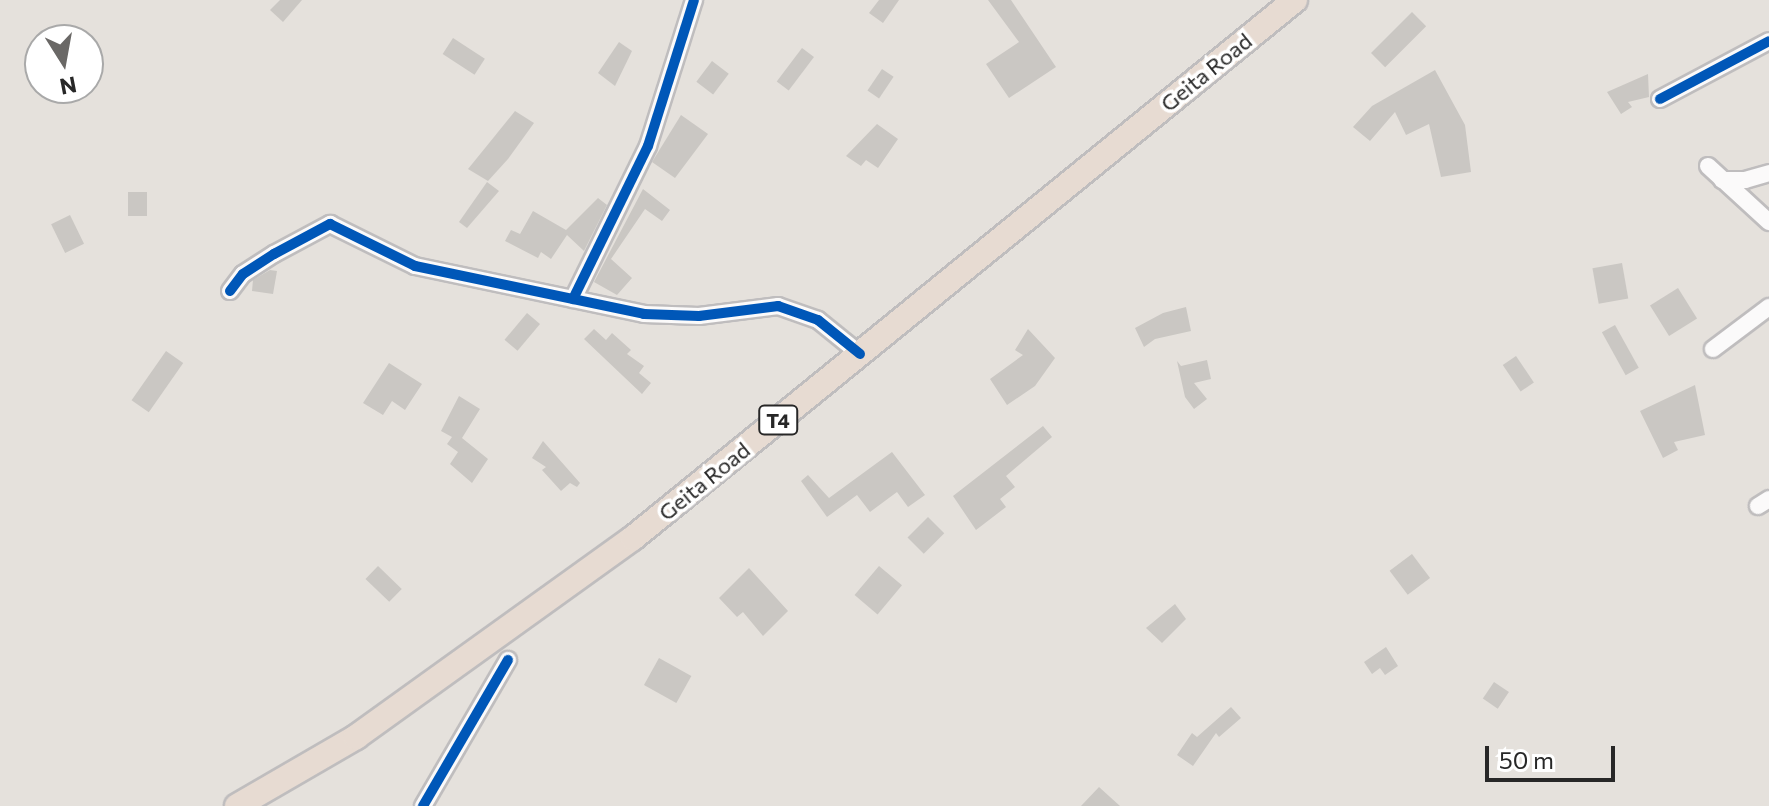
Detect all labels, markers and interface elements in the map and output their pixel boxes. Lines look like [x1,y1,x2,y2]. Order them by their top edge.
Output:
north arrow [24,24,104,104]
street label: Geita Road [1155,27,1257,117]
text: N [58,71,79,101]
road number: T4 [758,404,798,436]
street label: Geita Road [653,436,755,526]
scale bar [1489,730,1619,780]
text: 50 m [1499,745,1554,774]

